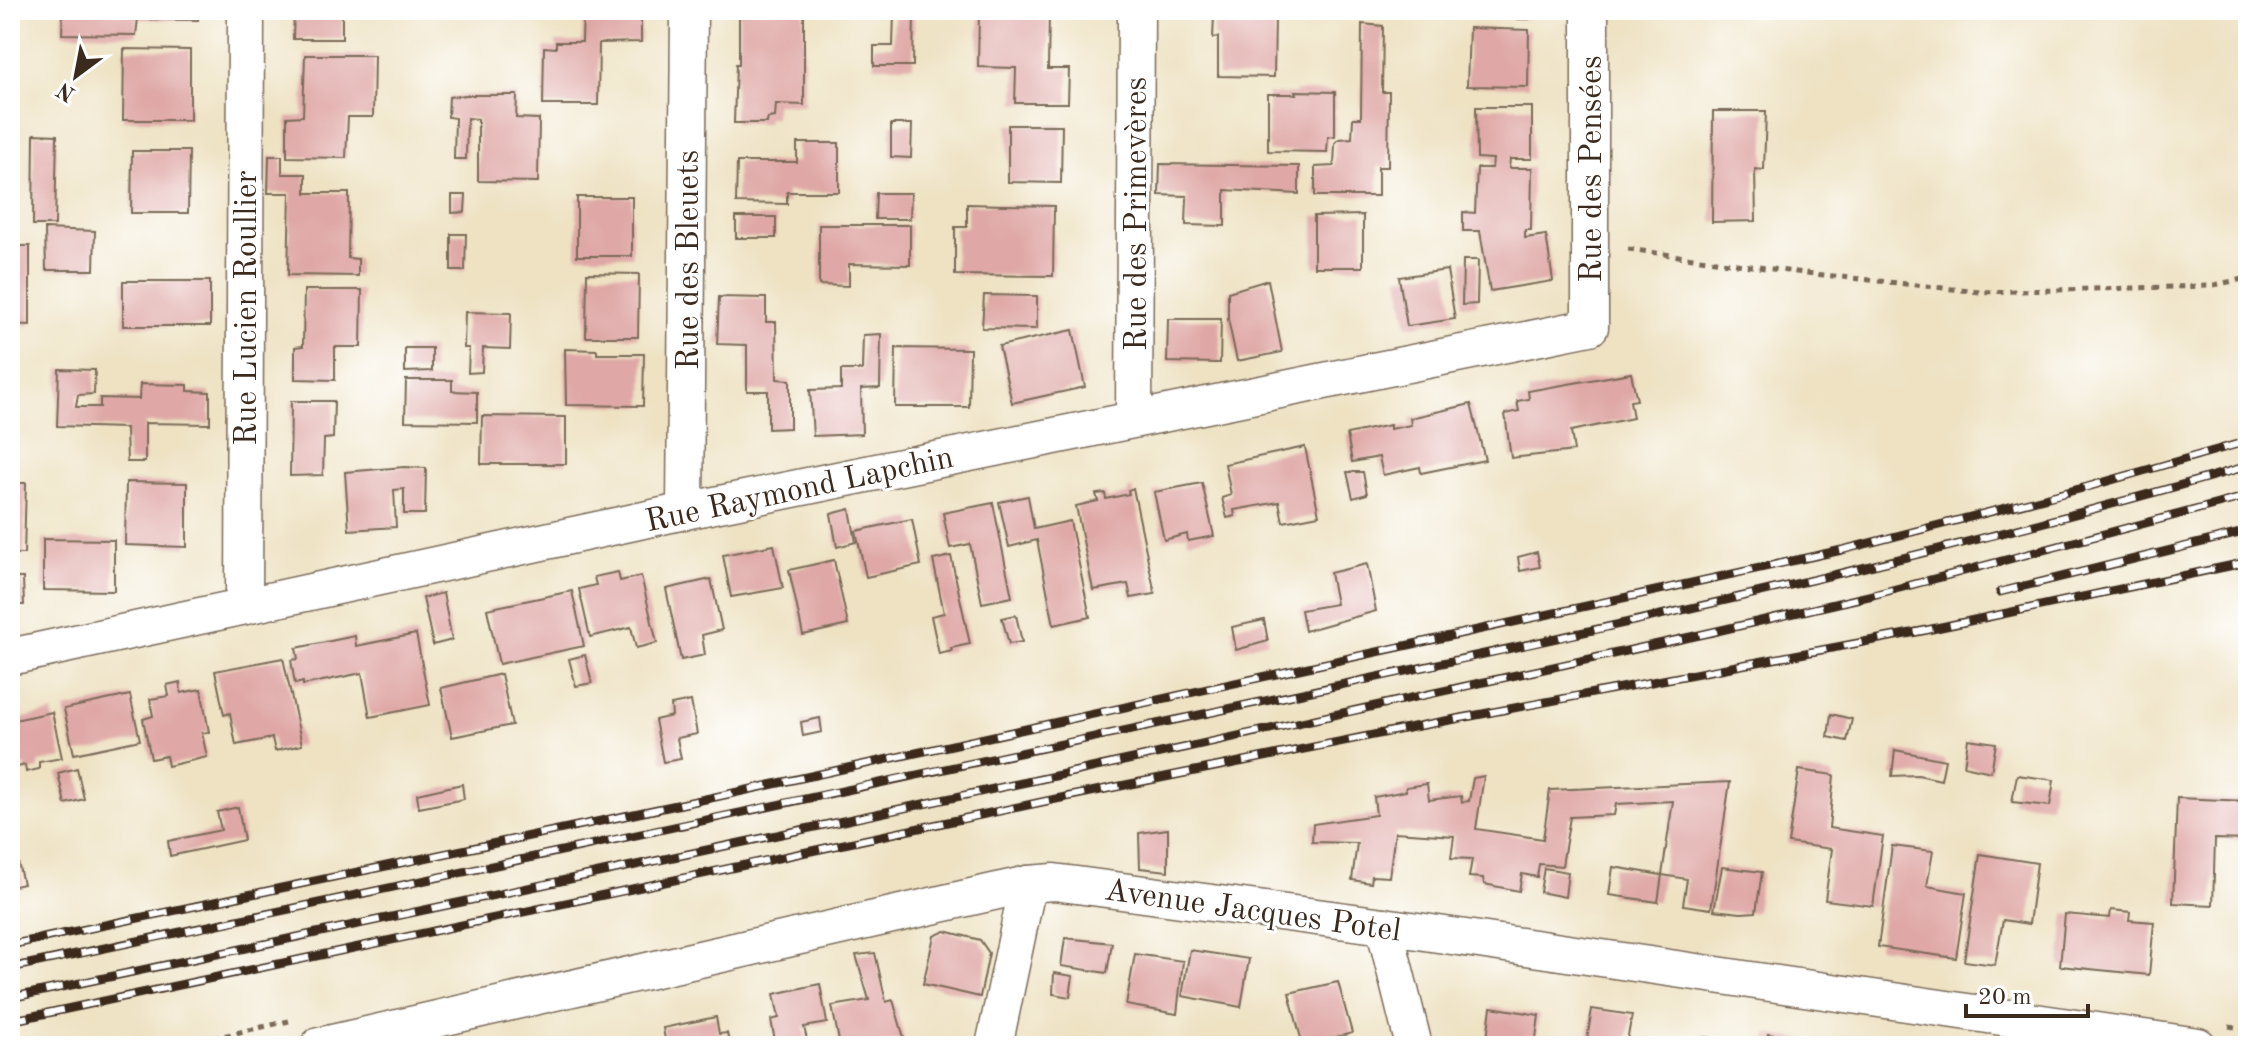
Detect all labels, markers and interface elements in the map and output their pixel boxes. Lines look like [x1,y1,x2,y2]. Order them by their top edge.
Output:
north arrow [36,36,116,116]
street label: Rue des Pensées [1577,55,1609,283]
text: N [53,77,79,105]
street label: Rue des Primevères [1122,77,1154,351]
street label: Rue des Bleuets [674,150,706,370]
street label: Rue Lucien Roullier [232,170,264,446]
street label: Rue Raymond Lapchin [643,443,957,539]
street label: Avenue Jacques Potel [1102,875,1403,949]
scale bar [1966,968,2088,1018]
text: 20 m [1978,986,2032,1010]

